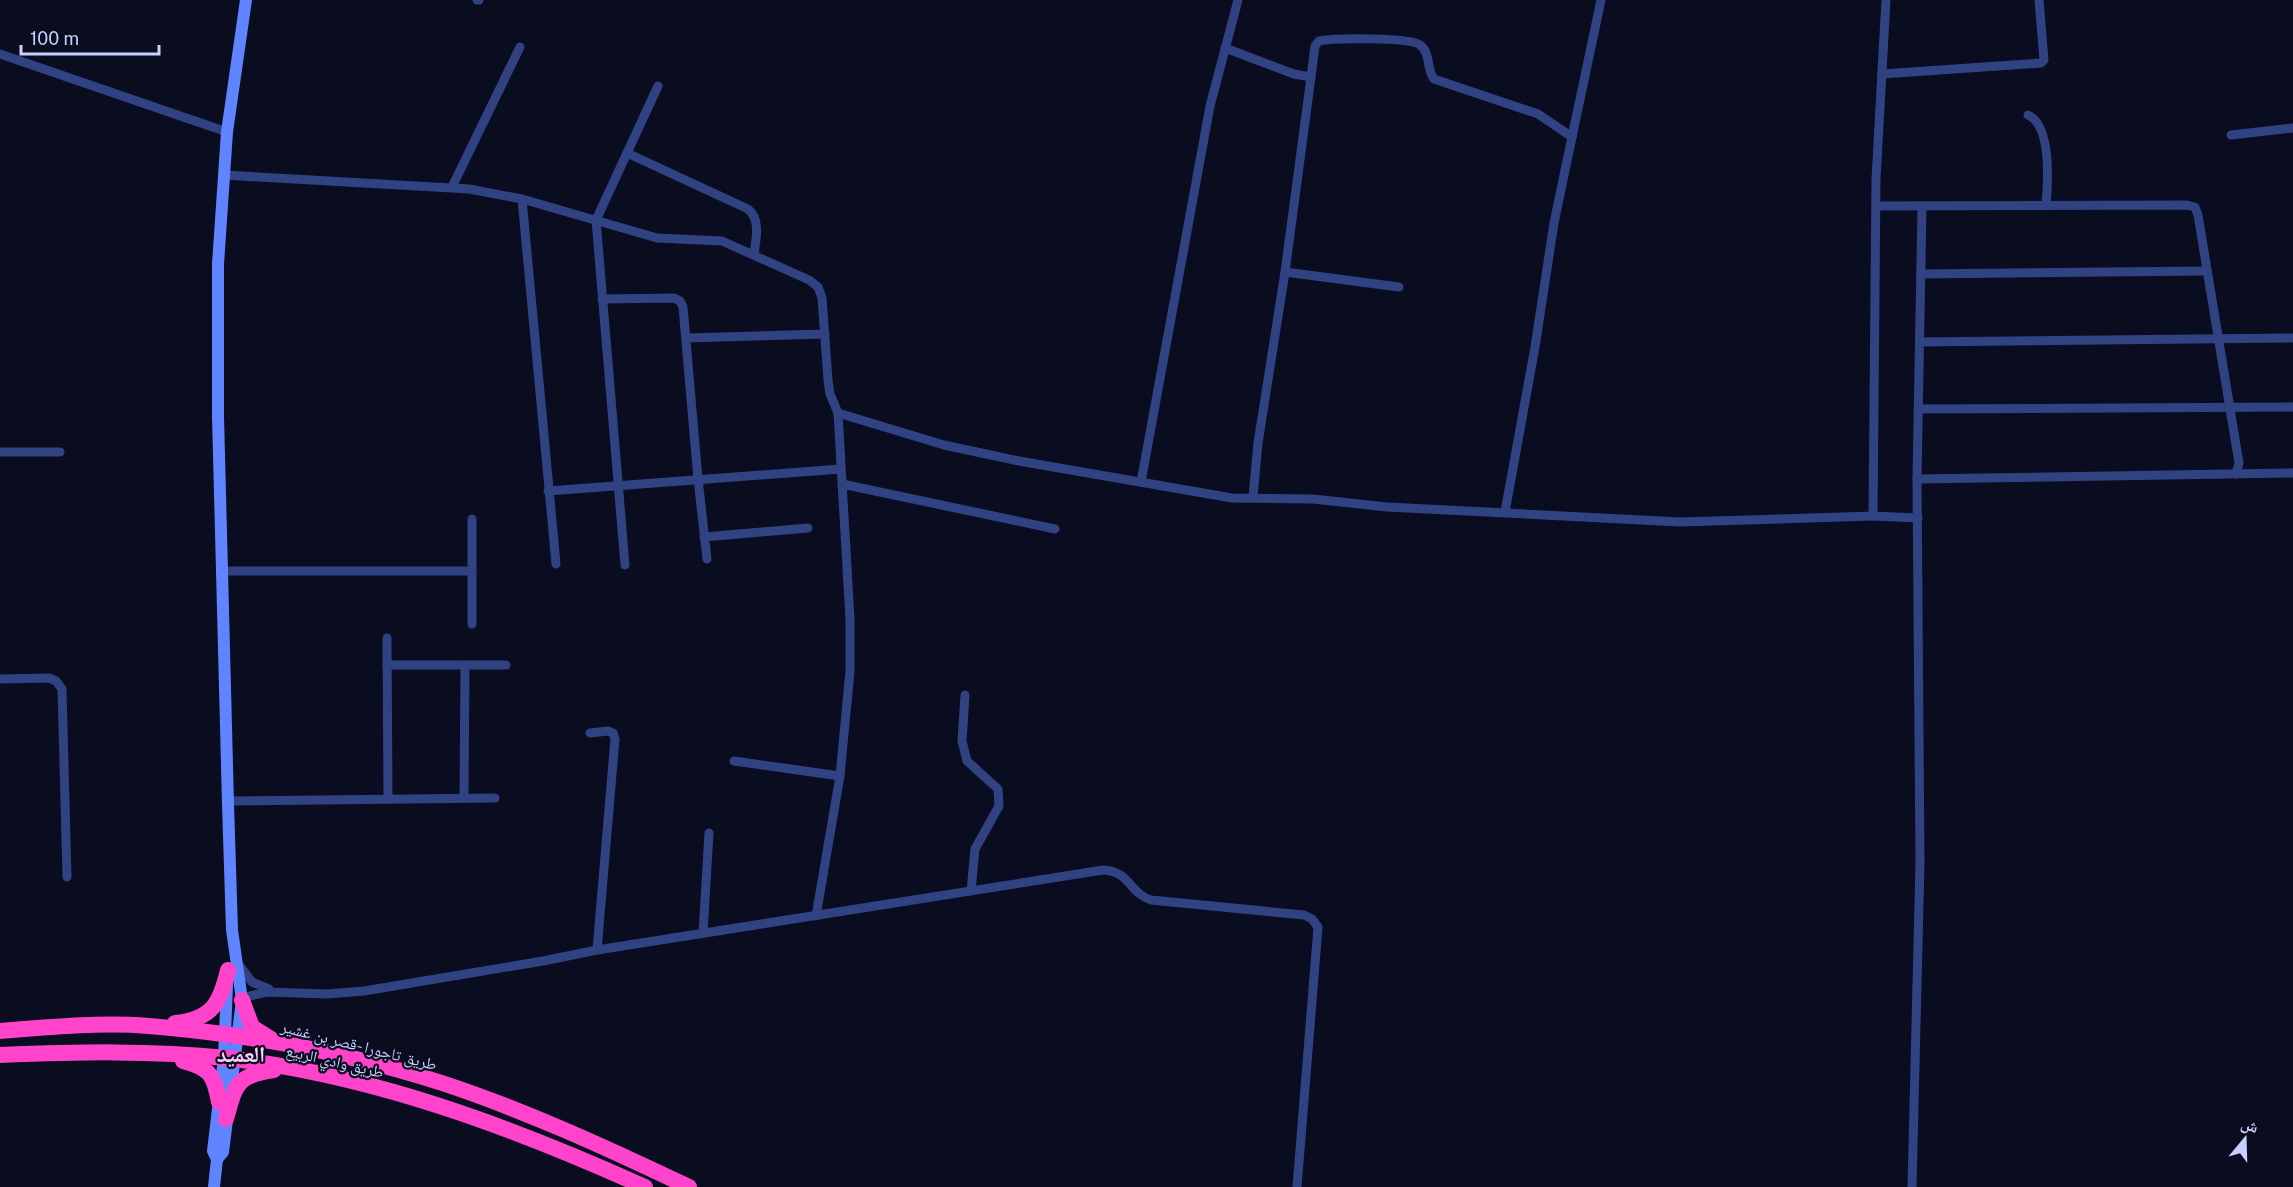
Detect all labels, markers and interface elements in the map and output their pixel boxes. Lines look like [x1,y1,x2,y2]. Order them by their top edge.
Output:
scale bar [21,18,159,56]
text: 100 m [30,28,79,49]
street label: طريق تاجورا -قصر بن غشير [278,1017,439,1075]
district label: العميد [217,1041,265,1067]
street label: طريق وادي الربيع [283,1041,386,1085]
north arrow [2215,1109,2275,1169]
text: ش [2239,1114,2261,1137]

